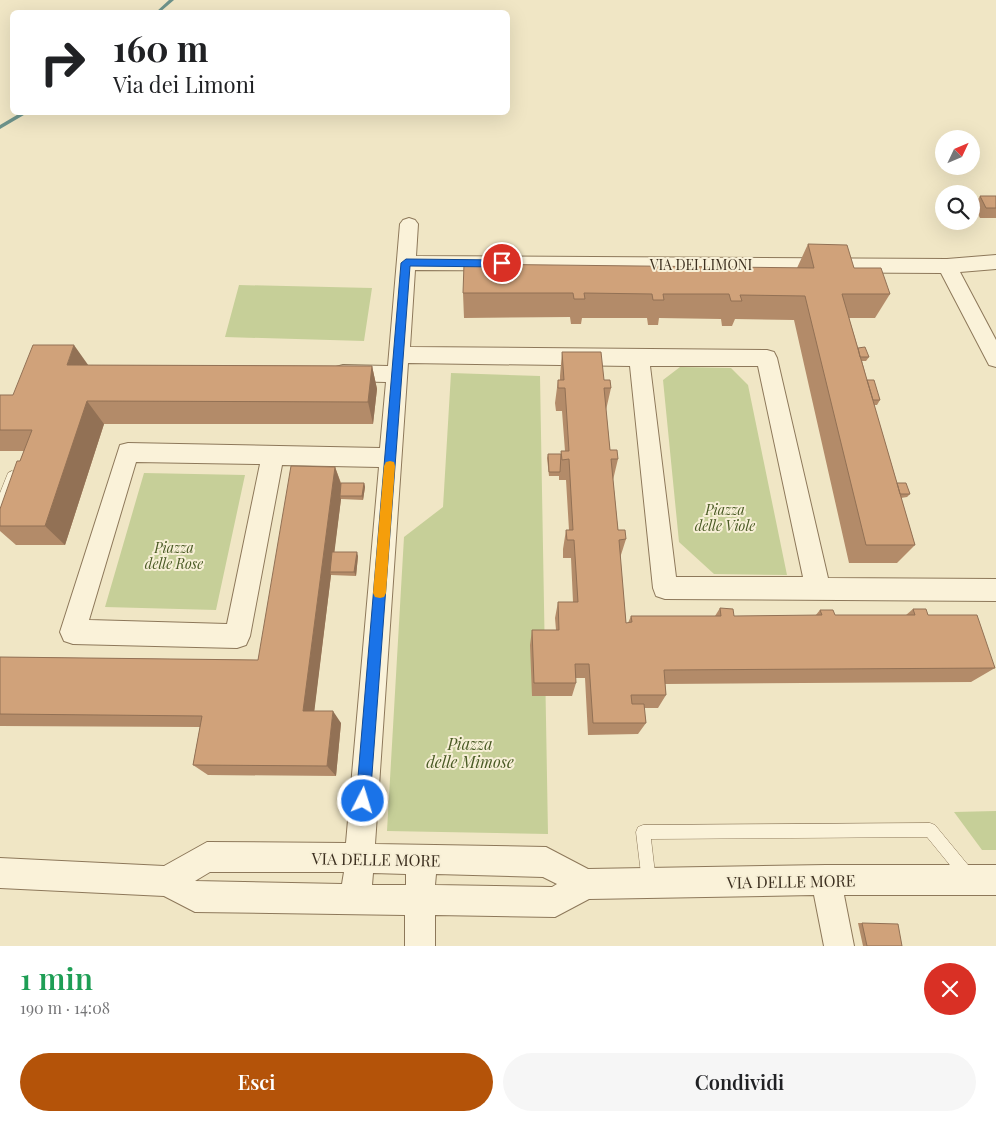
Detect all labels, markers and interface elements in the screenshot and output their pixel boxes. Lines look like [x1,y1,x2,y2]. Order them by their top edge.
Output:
text: 160 m [113,24,208,71]
icon: right [30,30,95,95]
text: Via dei Limoni [113,69,255,99]
north arrow [935,130,980,175]
map controls [935,130,980,230]
button: search [935,185,980,230]
pin [481,242,523,284]
icon: arrive [488,249,516,277]
street label: VIA DEI LIMONI [649,255,753,274]
park label: Piazza delle Viole [695,500,755,535]
park label: Piazza delle Rose [145,538,203,573]
park label: Piazza delle Mimose [426,733,514,772]
position arrow [336,774,388,826]
street label: VIA DELLE MORE [310,847,441,871]
street label: VIA DELLE MORE [725,869,856,893]
text: 1 min [20,958,93,998]
button: close [924,963,976,1015]
text: 190 m · 14:08 [20,997,110,1018]
button: Esci [20,1053,493,1111]
button: Condividi [503,1053,976,1111]

